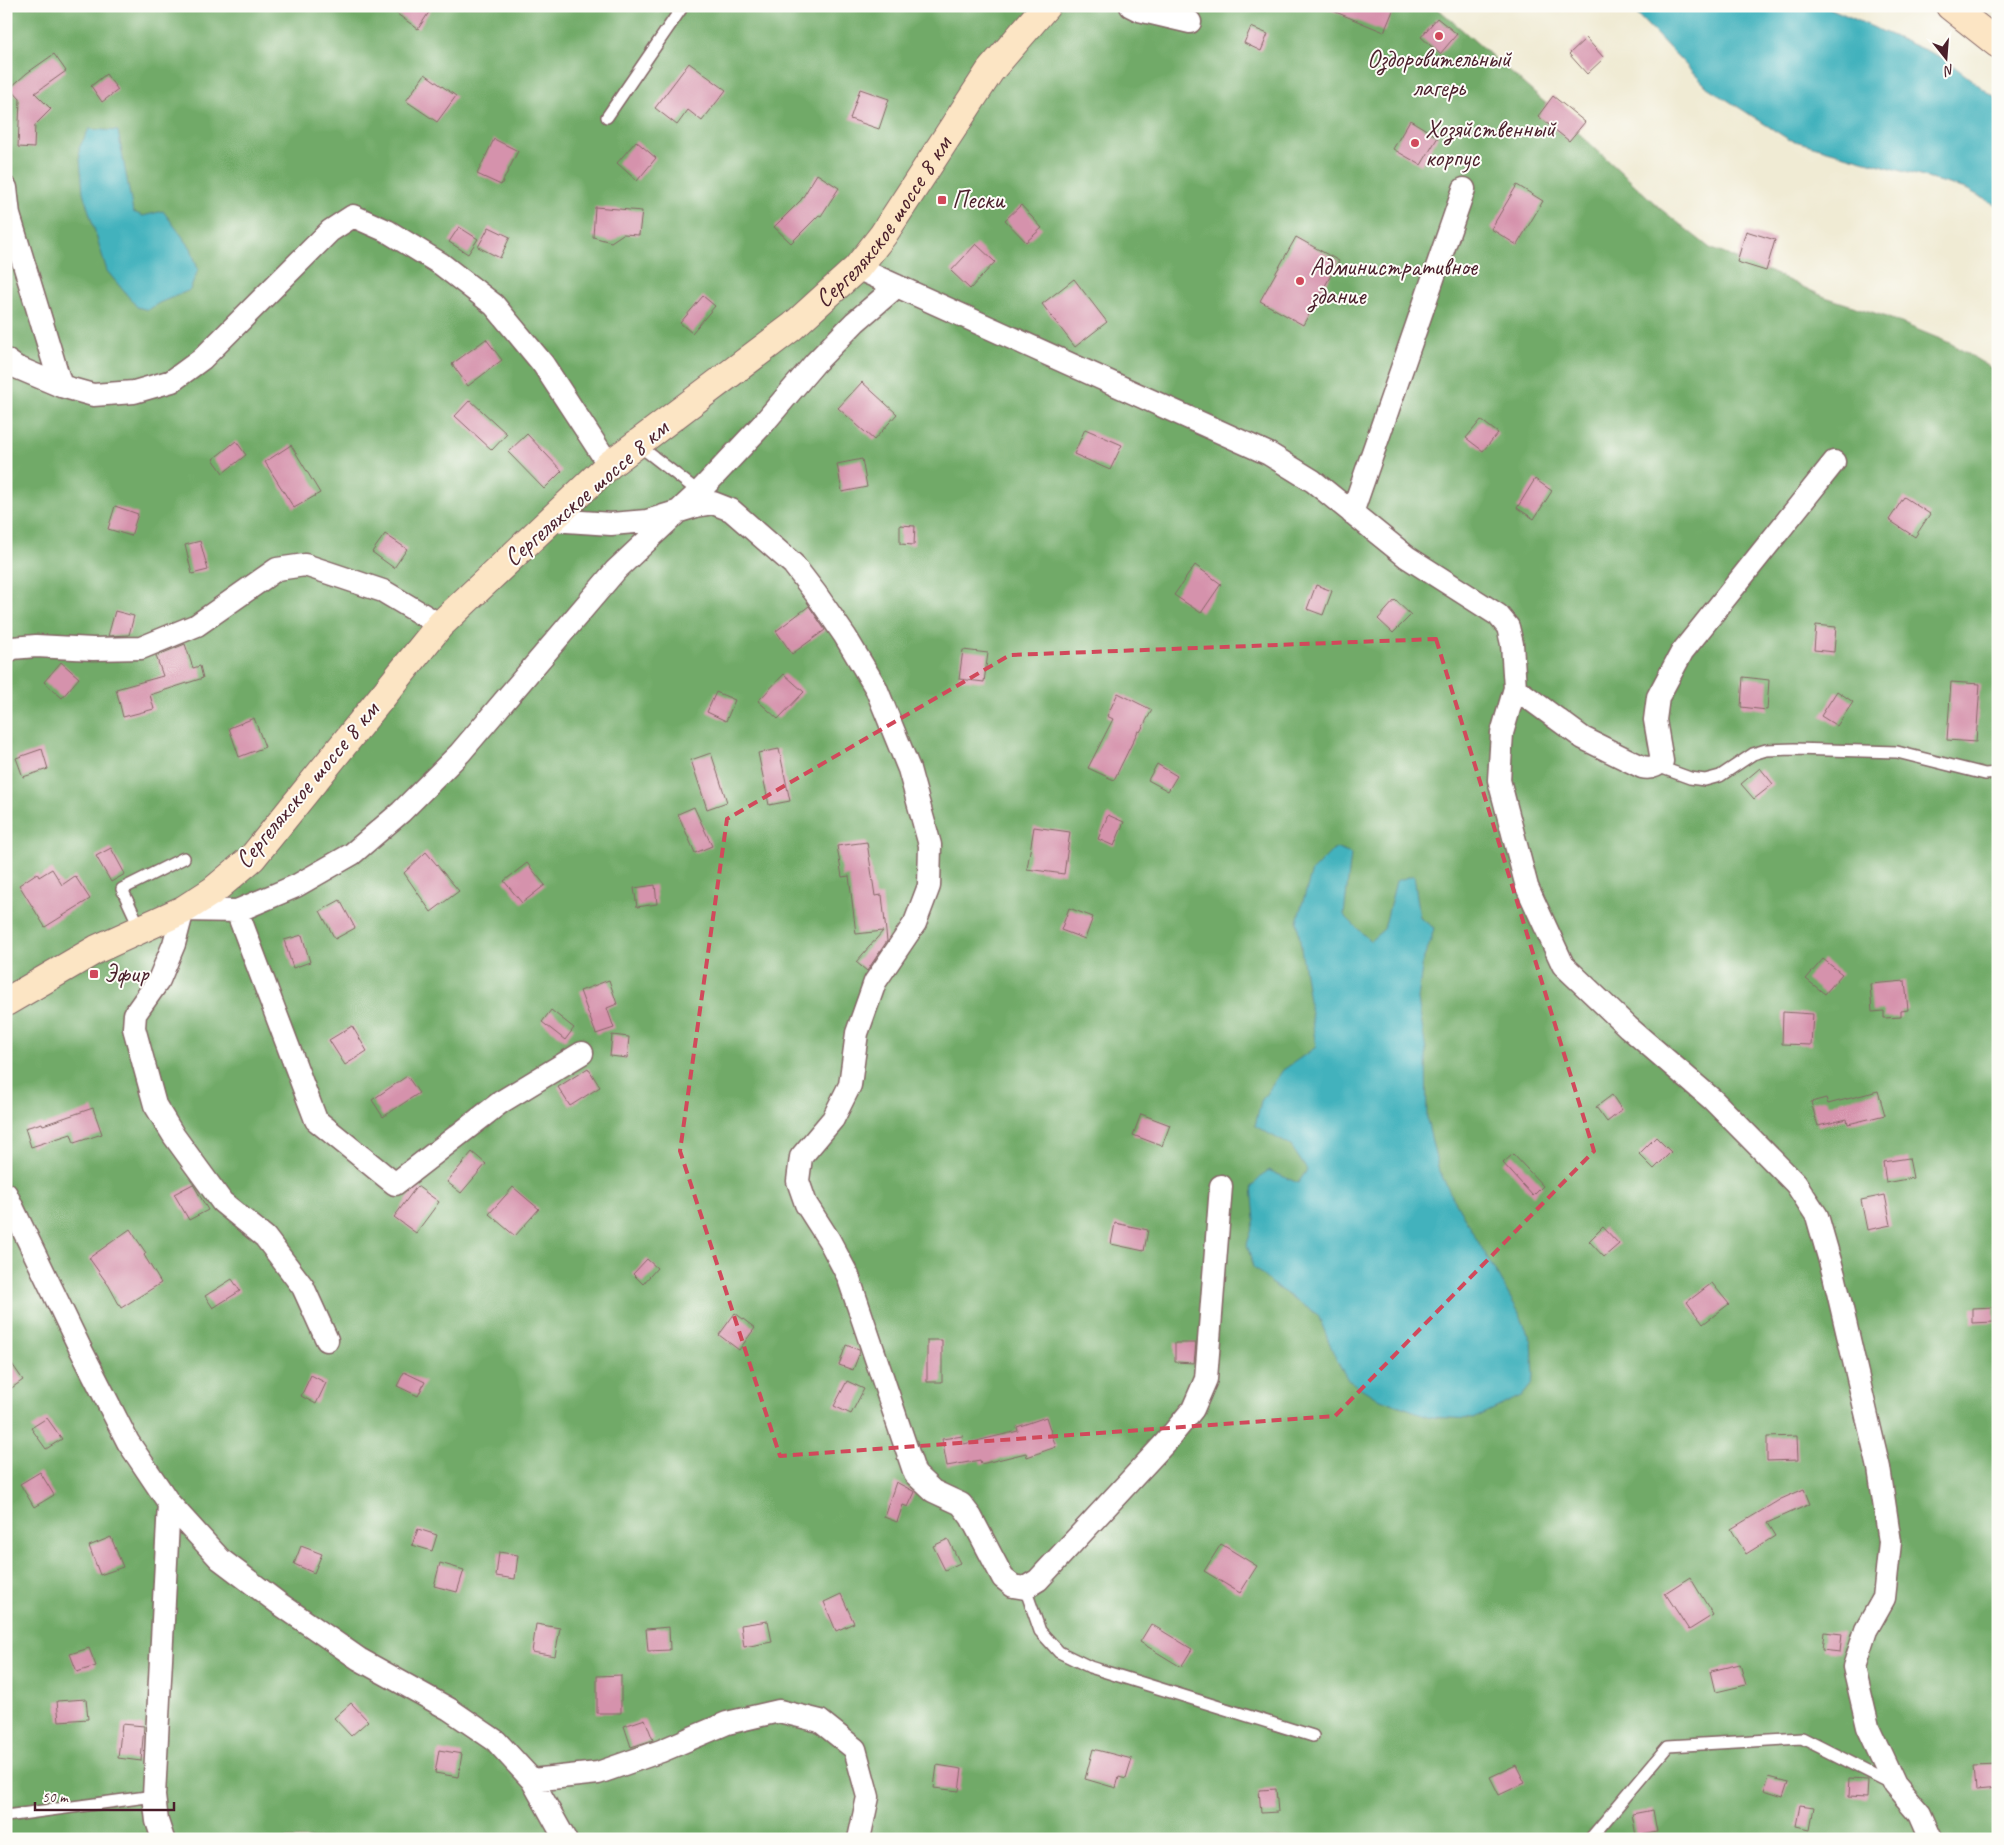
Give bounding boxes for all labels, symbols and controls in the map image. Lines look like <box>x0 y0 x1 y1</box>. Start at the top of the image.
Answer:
marker: Оздоровительный лагерь <box>1433 30 1445 42</box>
north arrow <box>1922 32 1972 82</box>
place label: Оздоровительный лагерь <box>1367 43 1513 104</box>
text: N <box>1941 61 1956 80</box>
place label: Хозяйственный корпус <box>1425 113 1557 174</box>
street label: Сергеляхское шоссе 8 км <box>808 128 960 314</box>
marker: Хозяйственный корпус <box>1409 137 1421 149</box>
place label: Пески <box>952 184 1006 216</box>
marker: Пески <box>936 194 948 206</box>
place label: Административное здание <box>1307 251 1479 313</box>
marker: Административное здание <box>1294 275 1306 287</box>
street label: Сергеляхское шоссе 8 км <box>497 411 677 573</box>
street label: Сергеляхское шоссе 8 км <box>228 693 388 875</box>
place label: Эфир <box>104 958 150 990</box>
marker: Эфир <box>88 968 100 980</box>
scale bar <box>35 1780 174 1812</box>
text: 50 m <box>42 1788 69 1807</box>

